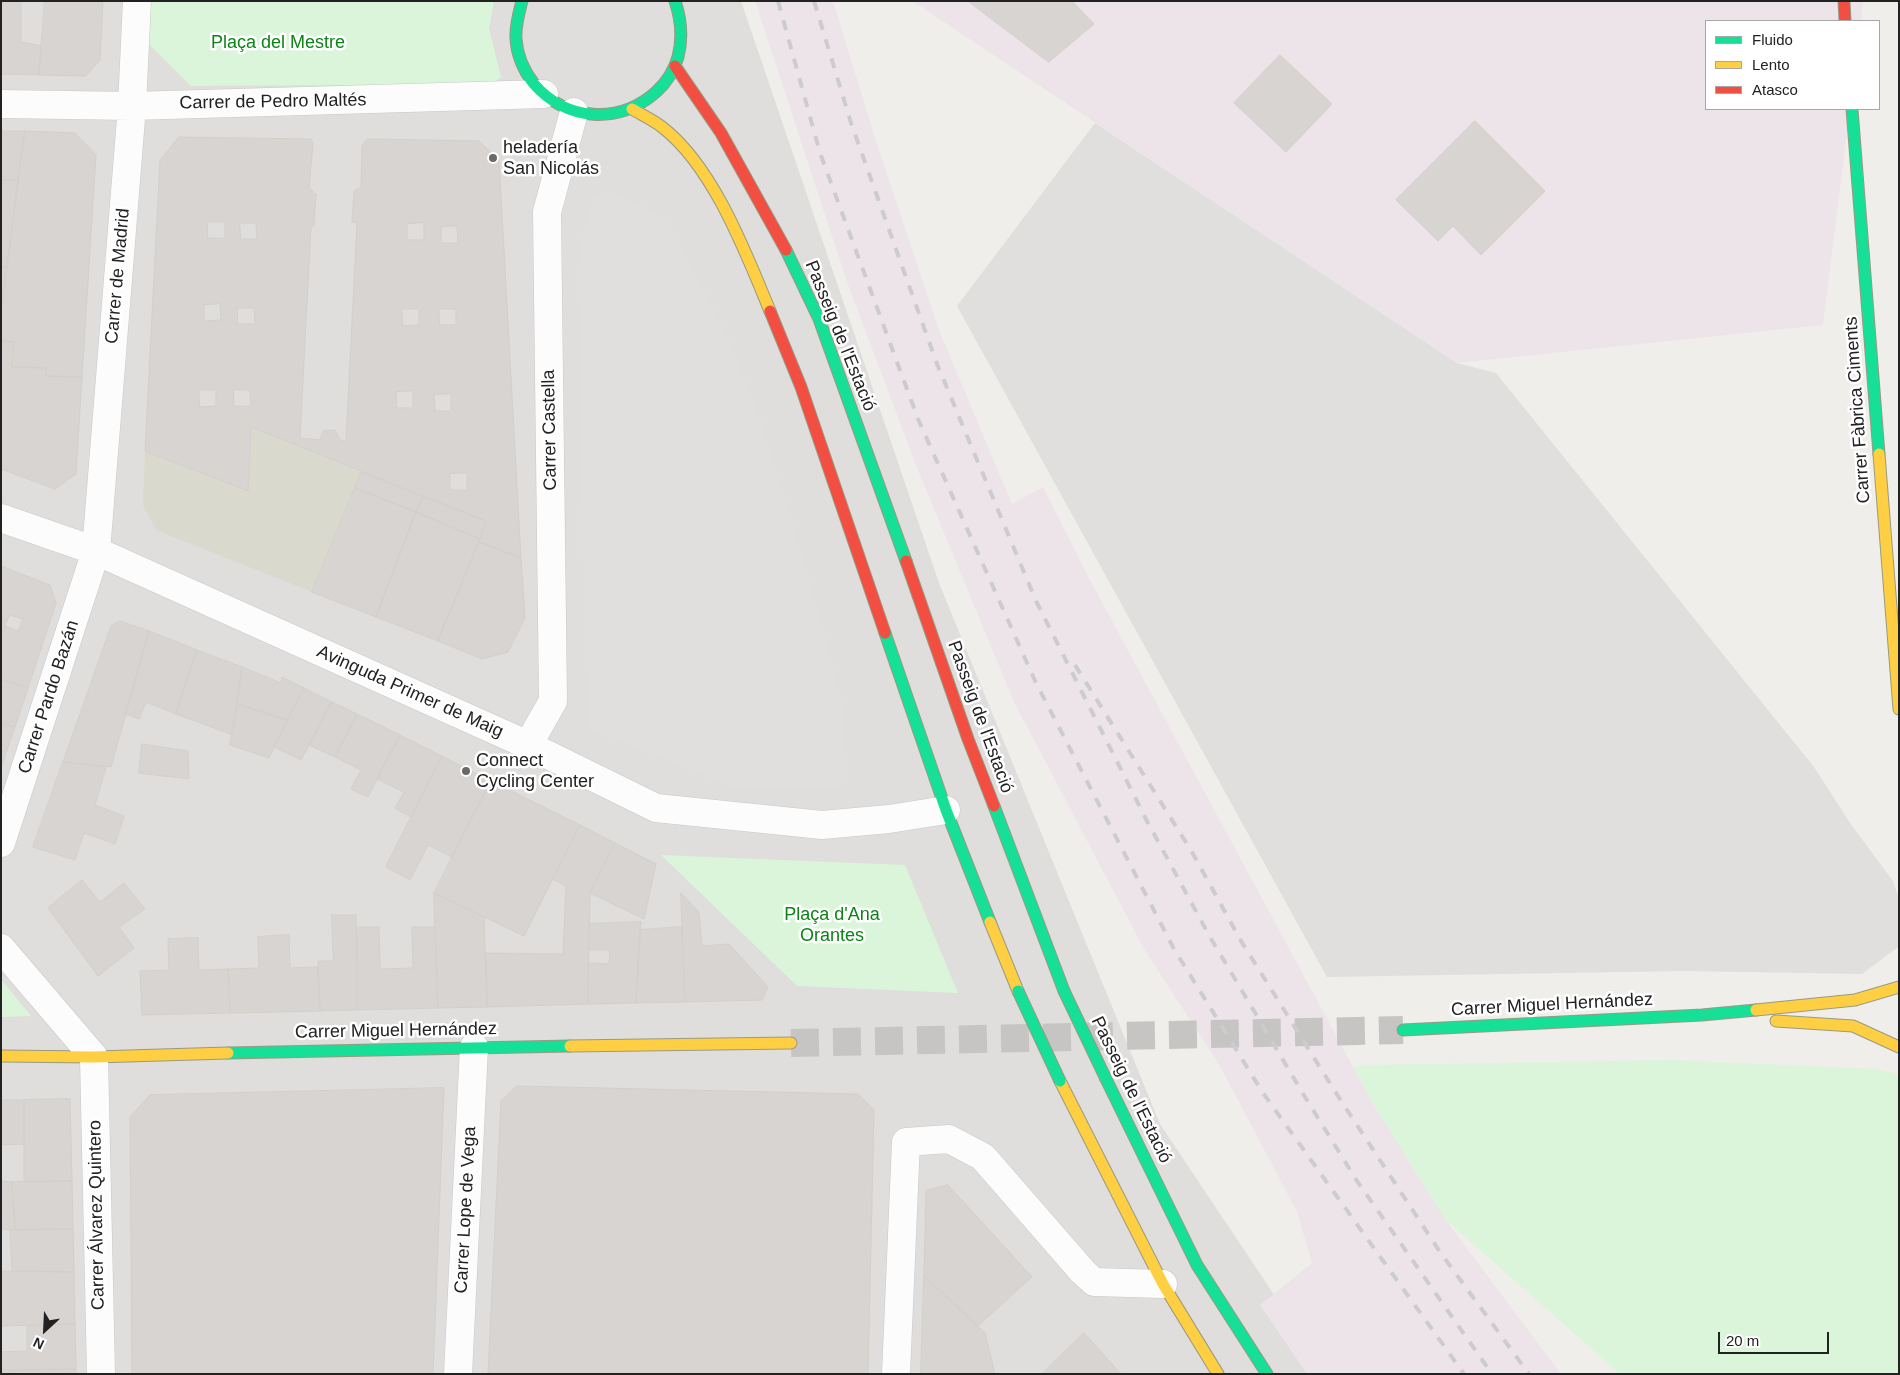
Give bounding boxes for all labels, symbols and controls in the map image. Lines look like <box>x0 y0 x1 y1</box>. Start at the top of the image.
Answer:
legend <box>1705 20 1880 110</box>
text: Fluido <box>1752 31 1793 48</box>
park label: Plaça del Mestre <box>211 32 345 54</box>
text: Lento <box>1752 56 1790 73</box>
text: Atasco <box>1752 81 1798 98</box>
street label: Carrer de Pedro Maltés <box>179 90 367 114</box>
place label: heladería San Nicolás <box>503 137 599 180</box>
marker: heladería San Nicolás <box>487 152 499 164</box>
street label: Carrer de Madrid <box>101 207 135 345</box>
street label: Passeig de l'Estació <box>800 258 880 414</box>
street label: Carrer Fàbrica Ciments <box>1841 316 1875 504</box>
street label: Carrer Castella <box>538 369 562 491</box>
street label: Carrer Pardo Bazán <box>14 618 84 776</box>
street label: Passeig de l'Estació <box>942 638 1018 796</box>
street label: Avinguda Primer de Maig <box>313 641 507 743</box>
place label: Connect Cycling Center <box>476 750 594 792</box>
marker: Connect Cycling Center <box>460 765 472 777</box>
park label: Plaça d'Ana Orantes <box>784 904 880 946</box>
street label: Carrer Miguel Hernández <box>1451 989 1653 1021</box>
street label: Passeig de l'Estació <box>1086 1013 1176 1167</box>
street label: Carrer Miguel Hernández <box>295 1018 497 1044</box>
street label: Carrer Álvarez Quintero <box>85 1120 109 1310</box>
street label: Carrer Lope de Vega <box>451 1126 481 1294</box>
north arrow <box>20 1305 70 1355</box>
scale bar <box>1720 1322 1831 1354</box>
text: 20 m <box>1726 1332 1759 1349</box>
text: N <box>31 1334 47 1353</box>

